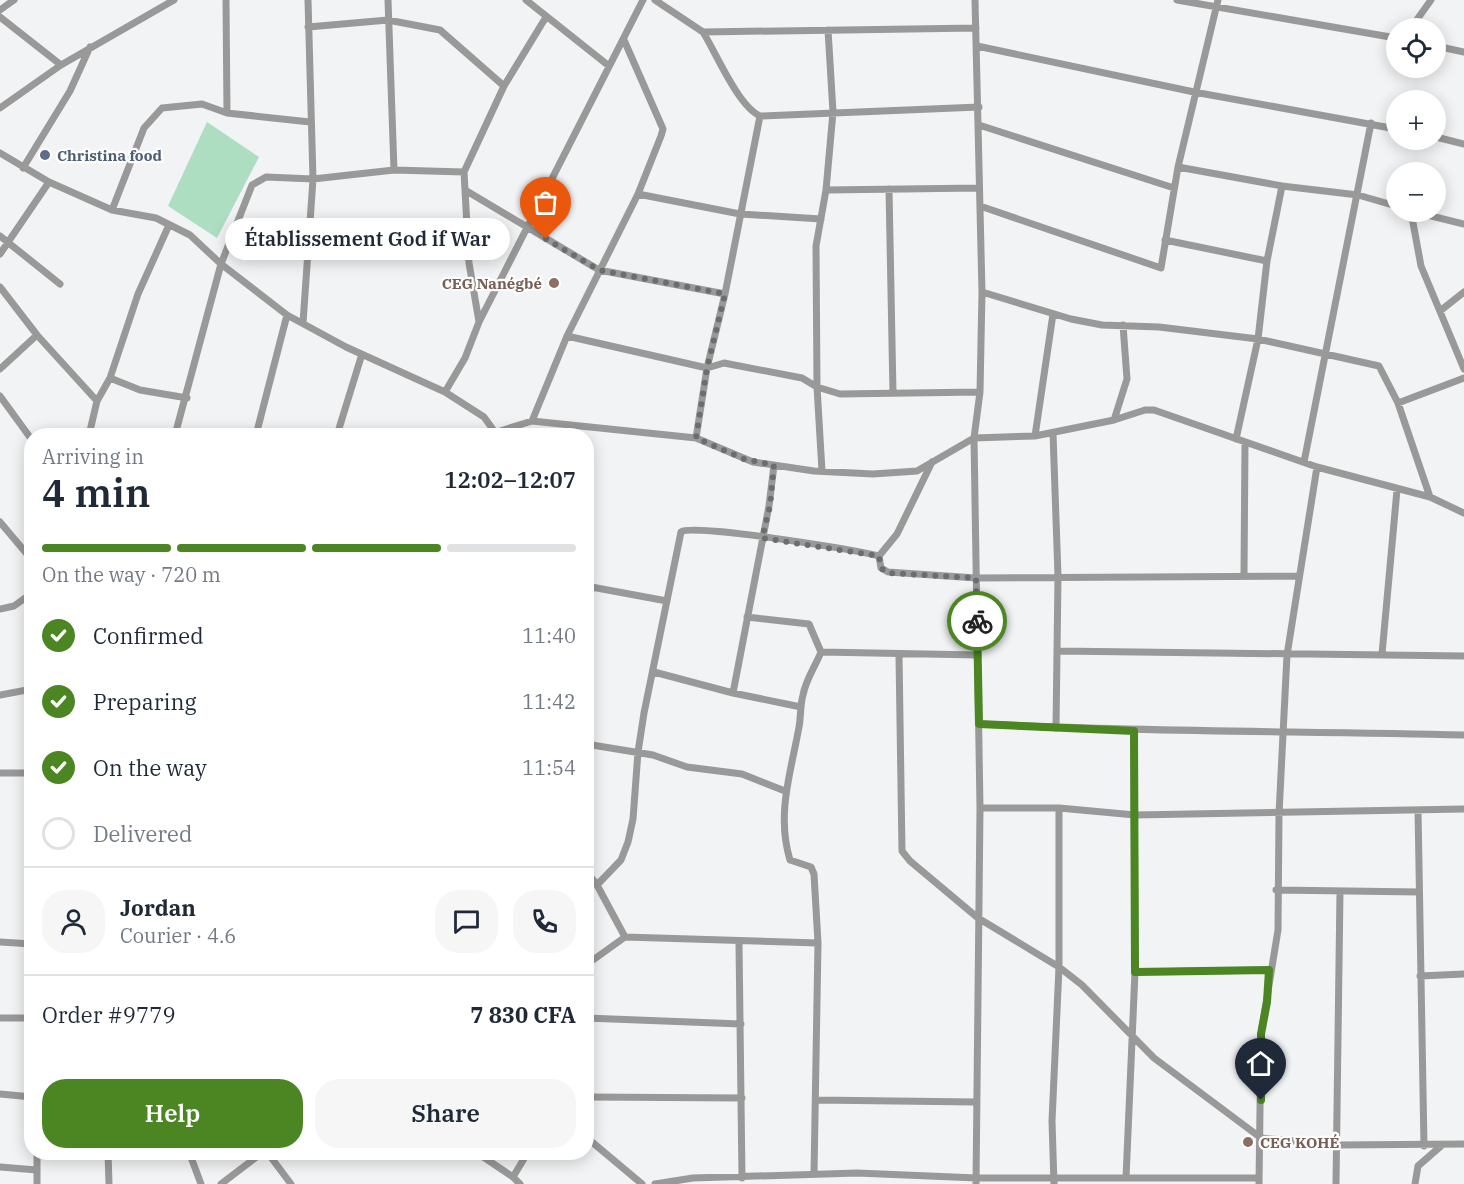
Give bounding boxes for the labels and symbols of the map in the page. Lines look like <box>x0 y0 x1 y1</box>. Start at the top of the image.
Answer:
place label: Christina food <box>57 146 163 165</box>
marker: Christina food <box>38 148 52 162</box>
pin <box>520 177 571 239</box>
callout: Établissement God if War <box>225 218 510 260</box>
place label: CEG Nanégbé <box>442 274 542 293</box>
marker: CEG Nanégbé <box>547 276 561 290</box>
courier <box>947 591 1007 651</box>
pin <box>1235 1038 1286 1100</box>
place label: CEG KOHÉ <box>1260 1133 1340 1152</box>
marker: CEG KOHÉ <box>1241 1135 1255 1149</box>

